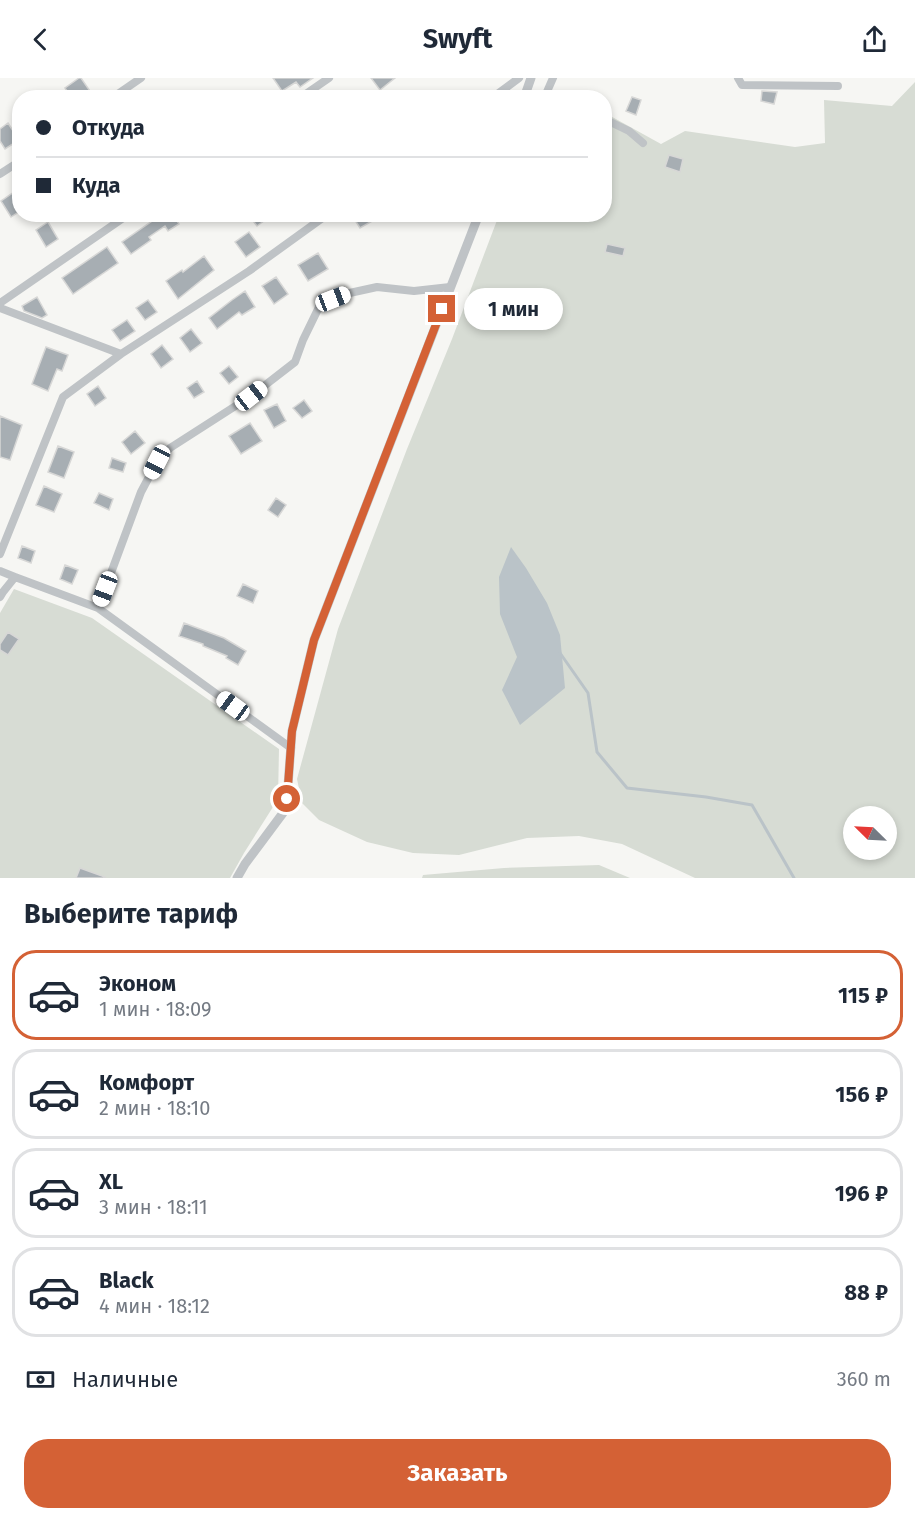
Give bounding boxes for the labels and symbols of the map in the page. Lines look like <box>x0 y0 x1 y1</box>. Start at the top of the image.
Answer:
car <box>313 284 353 314</box>
callout: 1 мин <box>463 288 562 330</box>
route end <box>428 295 455 322</box>
car <box>231 378 271 414</box>
car <box>141 442 173 482</box>
car <box>90 569 120 609</box>
car <box>213 688 253 724</box>
route start <box>273 785 300 812</box>
north arrow <box>843 806 897 860</box>

